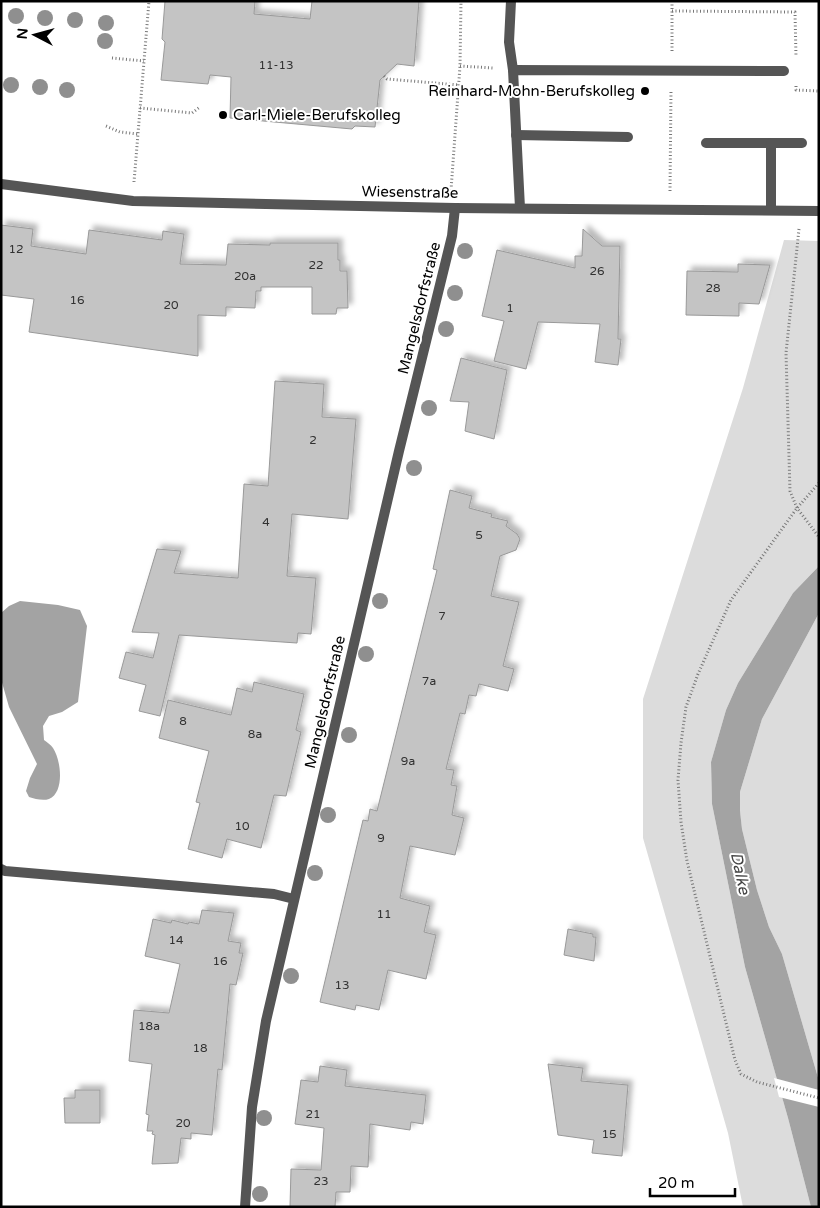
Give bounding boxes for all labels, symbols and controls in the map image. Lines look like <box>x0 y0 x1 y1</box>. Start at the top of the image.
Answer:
north arrow <box>10 10 60 60</box>
text: N <box>14 27 32 40</box>
house number: 11-13 <box>258 58 294 72</box>
place label: Reinhard-Mohn-Berufskolleg <box>428 82 635 100</box>
marker: Reinhard-Mohn-Berufskolleg <box>639 85 651 97</box>
place label: Carl-Miele-Berufskolleg <box>233 106 401 124</box>
marker: Carl-Miele-Berufskolleg <box>217 109 229 121</box>
street label: Wiesenstraße <box>361 182 459 202</box>
street label: Mangelsdorfstraße <box>394 240 444 376</box>
house number: 12 <box>8 242 24 256</box>
house number: 22 <box>308 258 324 272</box>
house number: 26 <box>589 264 605 278</box>
house number: 20a <box>234 269 256 283</box>
house number: 28 <box>705 281 721 295</box>
house number: 16 <box>69 293 85 307</box>
house number: 20 <box>163 298 179 312</box>
house number: 1 <box>506 301 514 315</box>
house number: 2 <box>309 433 317 447</box>
house number: 4 <box>262 515 270 529</box>
house number: 5 <box>475 528 483 542</box>
house number: 7 <box>438 609 446 623</box>
street label: Mangelsdorfstraße <box>301 634 349 770</box>
house number: 7a <box>422 674 436 688</box>
house number: 8 <box>179 714 187 728</box>
house number: 8a <box>248 727 262 741</box>
house number: 9a <box>401 754 415 768</box>
house number: 10 <box>234 819 250 833</box>
house number: 9 <box>377 831 385 845</box>
water label: Dalke <box>726 850 754 897</box>
house number: 11 <box>376 907 392 921</box>
house number: 14 <box>168 933 184 947</box>
house number: 16 <box>212 954 228 968</box>
house number: 13 <box>334 978 350 992</box>
house number: 18a <box>138 1019 160 1033</box>
house number: 18 <box>192 1041 208 1055</box>
house number: 21 <box>305 1107 321 1121</box>
house number: 20 <box>175 1116 191 1130</box>
house number: 15 <box>601 1127 617 1141</box>
scale bar <box>650 1166 735 1198</box>
house number: 23 <box>313 1174 329 1188</box>
text: 20 m <box>658 1174 695 1192</box>

